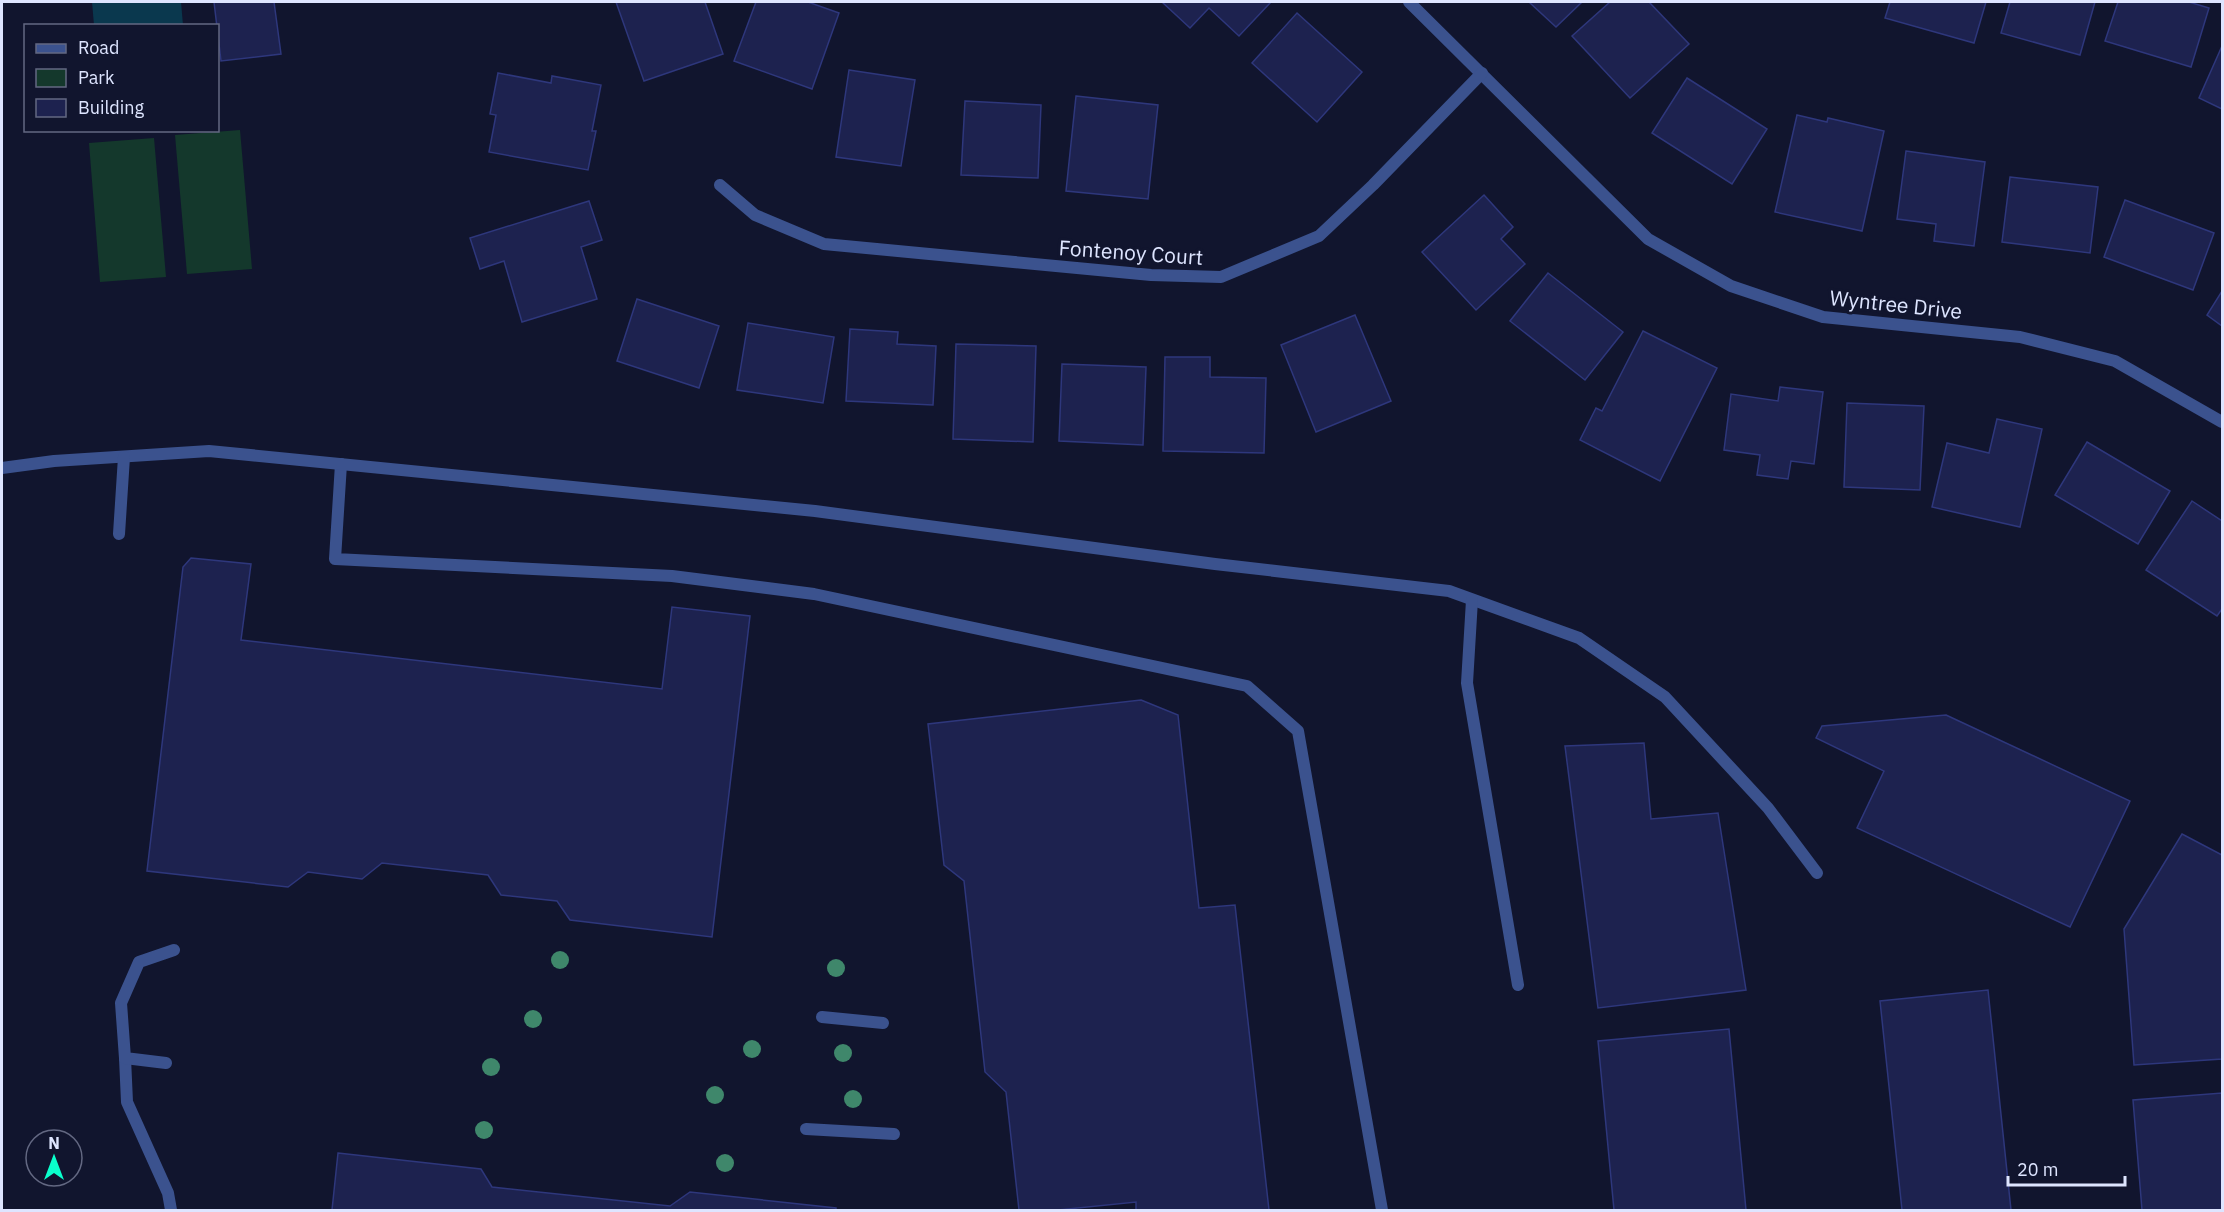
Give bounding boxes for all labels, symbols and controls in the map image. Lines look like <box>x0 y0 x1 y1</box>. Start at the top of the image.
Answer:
legend <box>24 24 219 132</box>
text: Road <box>78 36 119 59</box>
text: Park <box>78 66 115 89</box>
text: Building <box>78 96 145 119</box>
street label: Fontenoy Court <box>1058 233 1204 271</box>
street label: Wyntree Drive <box>1828 283 1964 325</box>
north arrow <box>24 1128 84 1188</box>
text: N <box>48 1133 60 1153</box>
scale bar <box>2008 1149 2125 1187</box>
text: 20 m <box>2017 1158 2059 1181</box>

